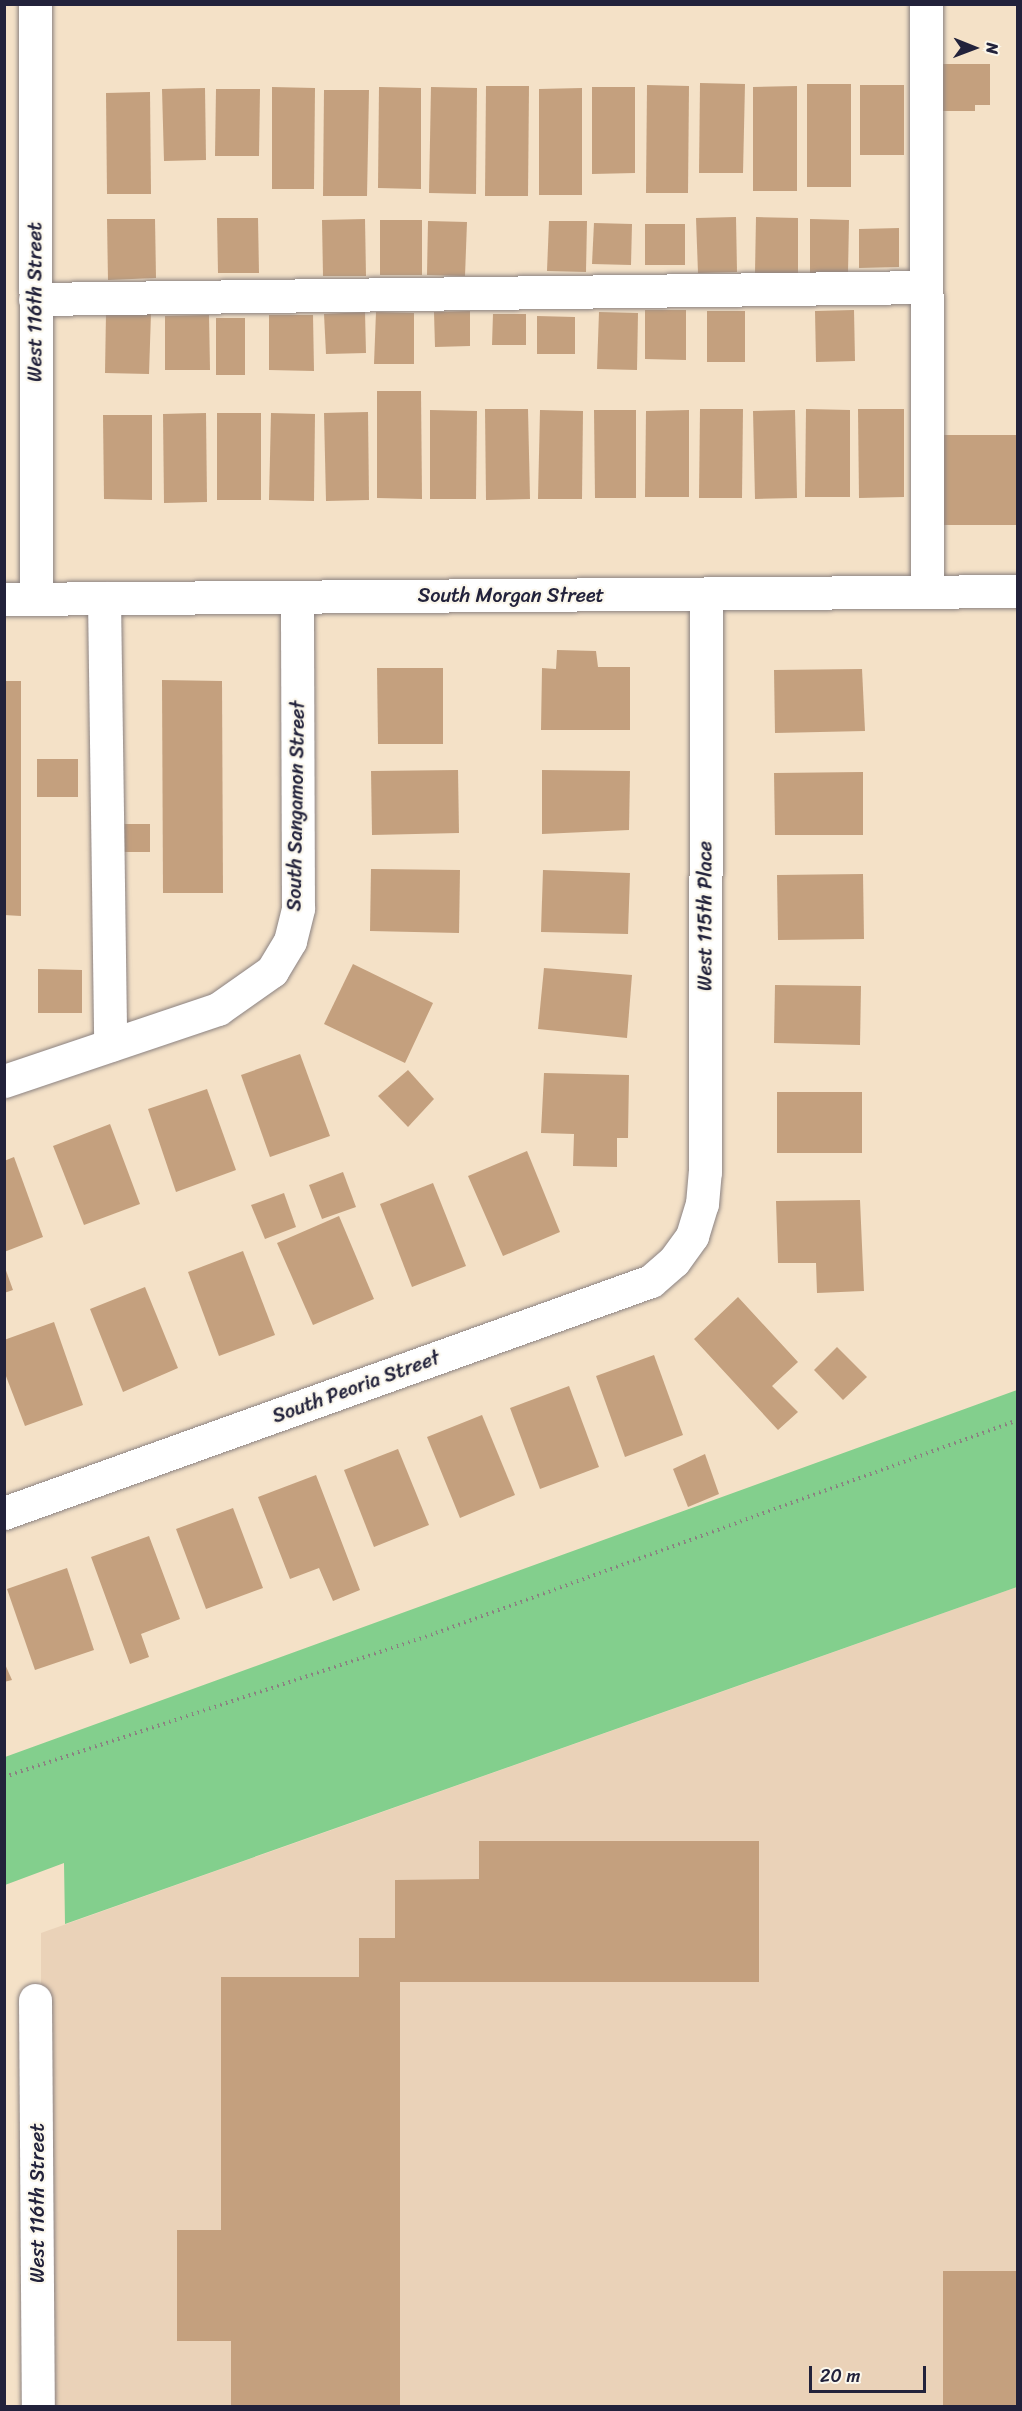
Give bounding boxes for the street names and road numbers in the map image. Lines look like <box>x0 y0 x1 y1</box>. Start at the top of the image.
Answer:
street label: West 116th Street <box>23 222 47 382</box>
street label: South Morgan Street <box>418 583 604 607</box>
street label: South Sangamon Street <box>282 700 310 912</box>
street label: West 115th Place <box>693 841 717 991</box>
street label: South Peoria Street <box>268 1345 444 1429</box>
street label: West 116th Street <box>25 2123 49 2283</box>

